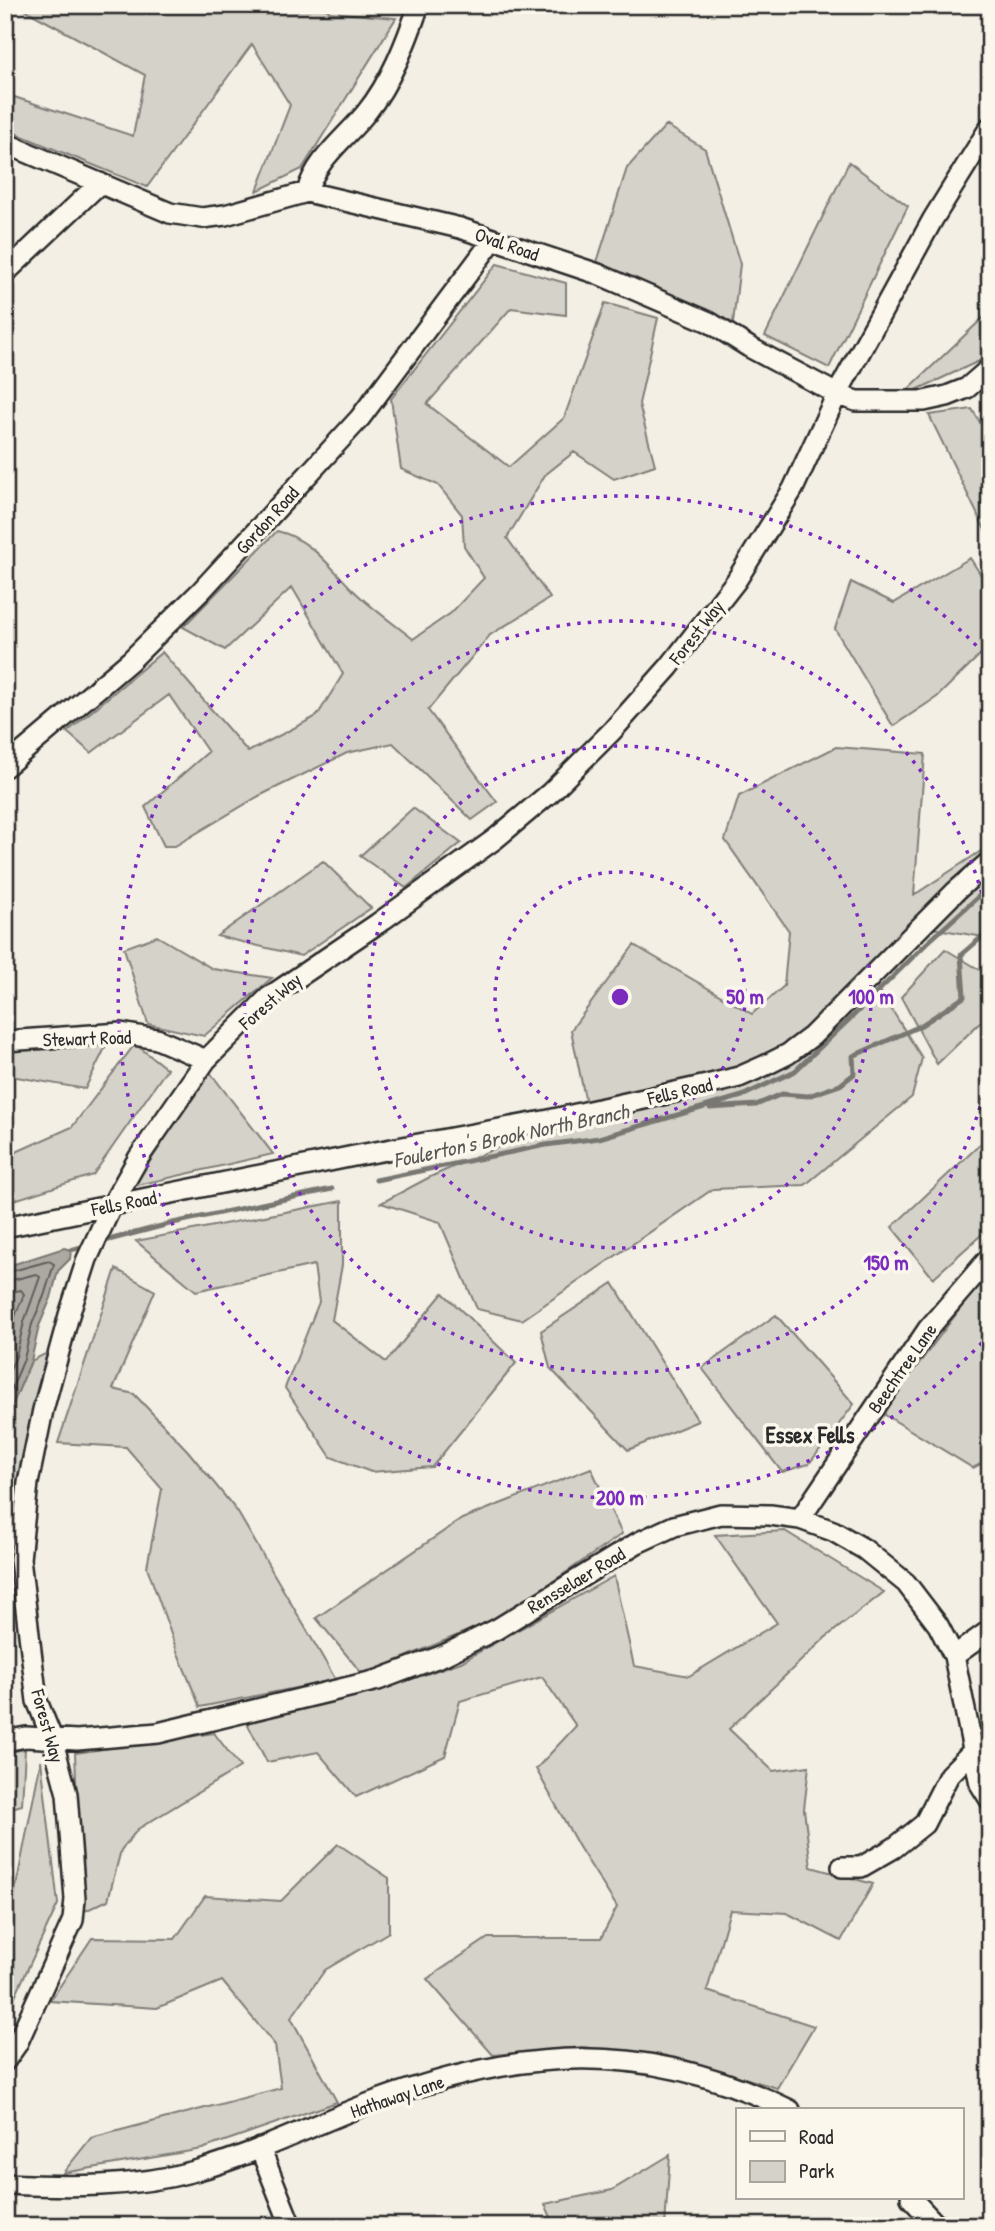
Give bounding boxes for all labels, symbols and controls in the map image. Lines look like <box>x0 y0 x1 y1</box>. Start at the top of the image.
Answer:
street label: Oval Road <box>471 221 543 267</box>
street label: Gordon Road <box>229 480 305 560</box>
street label: Forest Way <box>662 594 729 670</box>
street label: Forest Way <box>232 967 307 1036</box>
text: 50 m <box>726 982 764 1011</box>
text: 100 m <box>848 982 894 1011</box>
centre of rings <box>608 985 632 1009</box>
street label: Stewart Road <box>42 1023 132 1053</box>
street label: Fells Road <box>644 1071 716 1111</box>
water label: Foulerton's Brook North Branch <box>391 1096 632 1175</box>
street label: Fells Road <box>88 1184 159 1222</box>
text: 150 m <box>863 1248 909 1277</box>
street label: Beechtree Lane <box>861 1318 943 1418</box>
district label: Essex Fells <box>765 1419 855 1450</box>
text: 200 m <box>596 1483 644 1512</box>
street label: Rensselaer Road <box>522 1540 630 1619</box>
street label: Forest Way <box>25 1685 71 1766</box>
street label: Hathaway Lane <box>347 2068 448 2124</box>
legend <box>736 2108 964 2200</box>
text: Road <box>799 2122 833 2151</box>
text: Park <box>799 2156 834 2185</box>

